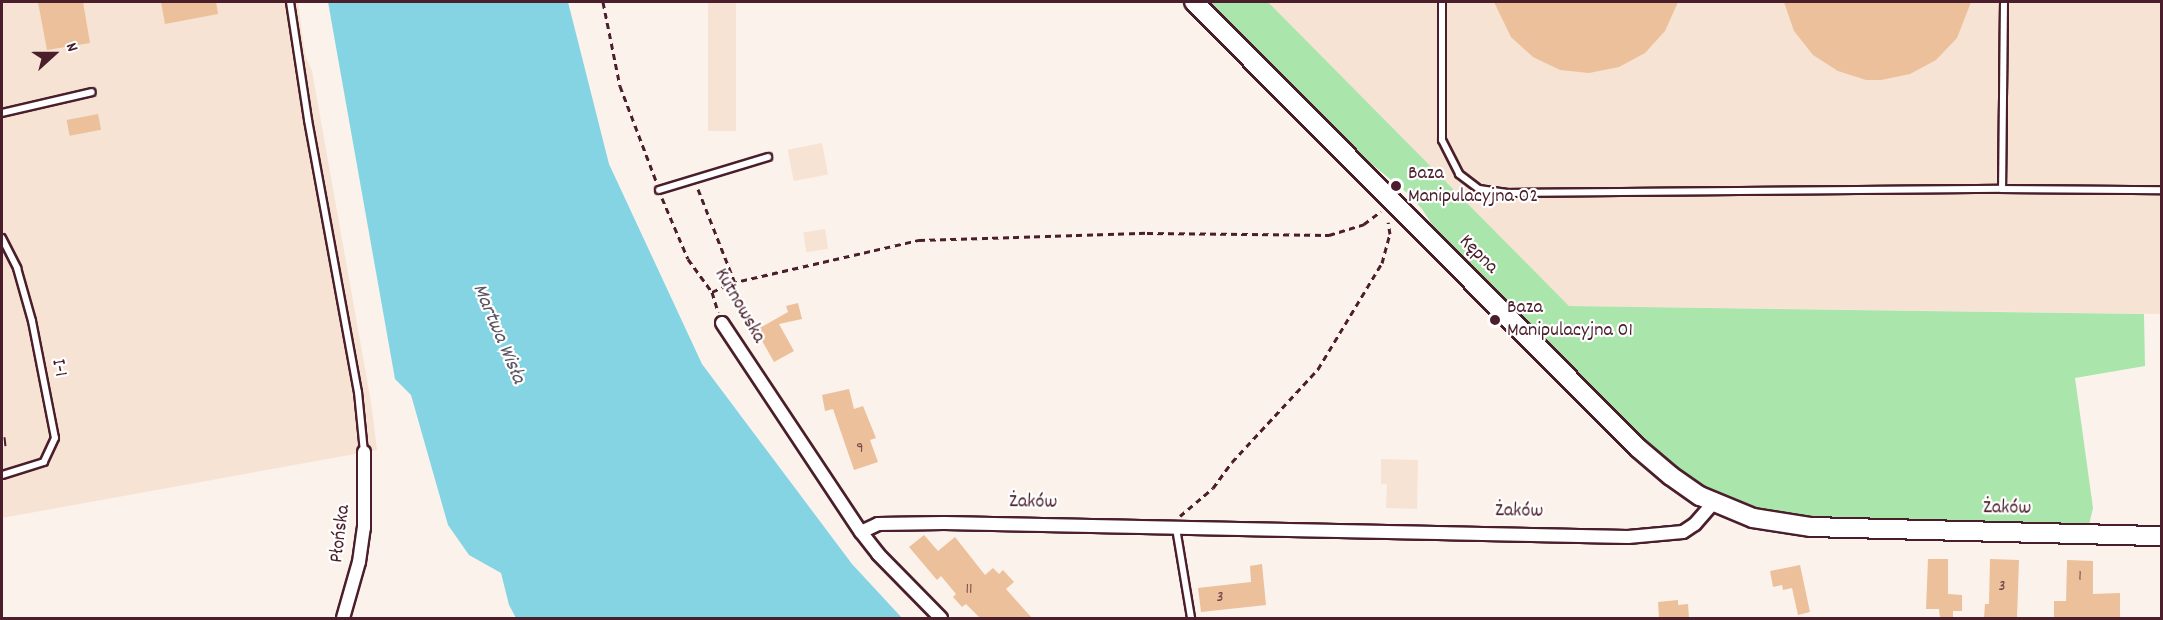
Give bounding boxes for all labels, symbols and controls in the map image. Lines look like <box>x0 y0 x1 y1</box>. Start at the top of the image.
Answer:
north arrow <box>24 24 84 84</box>
text: N <box>59 40 83 55</box>
place label: Baza Manipulacyjna 02 <box>1408 162 1538 209</box>
marker: Baza Manipulacyjna 02 <box>1389 179 1403 193</box>
street label: Kępna <box>1453 230 1503 280</box>
street label: Kutnowska <box>708 264 770 348</box>
water label: Martwa Wisła <box>466 280 530 388</box>
place label: Baza Manipulacyjna 01 <box>1507 296 1633 343</box>
marker: Baza Manipulacyjna 01 <box>1488 313 1502 327</box>
street label: I-1 <box>45 357 71 379</box>
house number: 9 <box>856 439 864 459</box>
street label: Żaków <box>1009 491 1057 515</box>
street label: Żaków <box>1983 497 2031 521</box>
street label: Żaków <box>1495 500 1543 524</box>
street label: Płońska <box>326 504 356 564</box>
house number: 1 <box>2078 567 2082 587</box>
house number: 3 <box>1998 577 2006 597</box>
house number: 11 <box>965 580 973 600</box>
house number: 3 <box>1216 588 1224 608</box>

